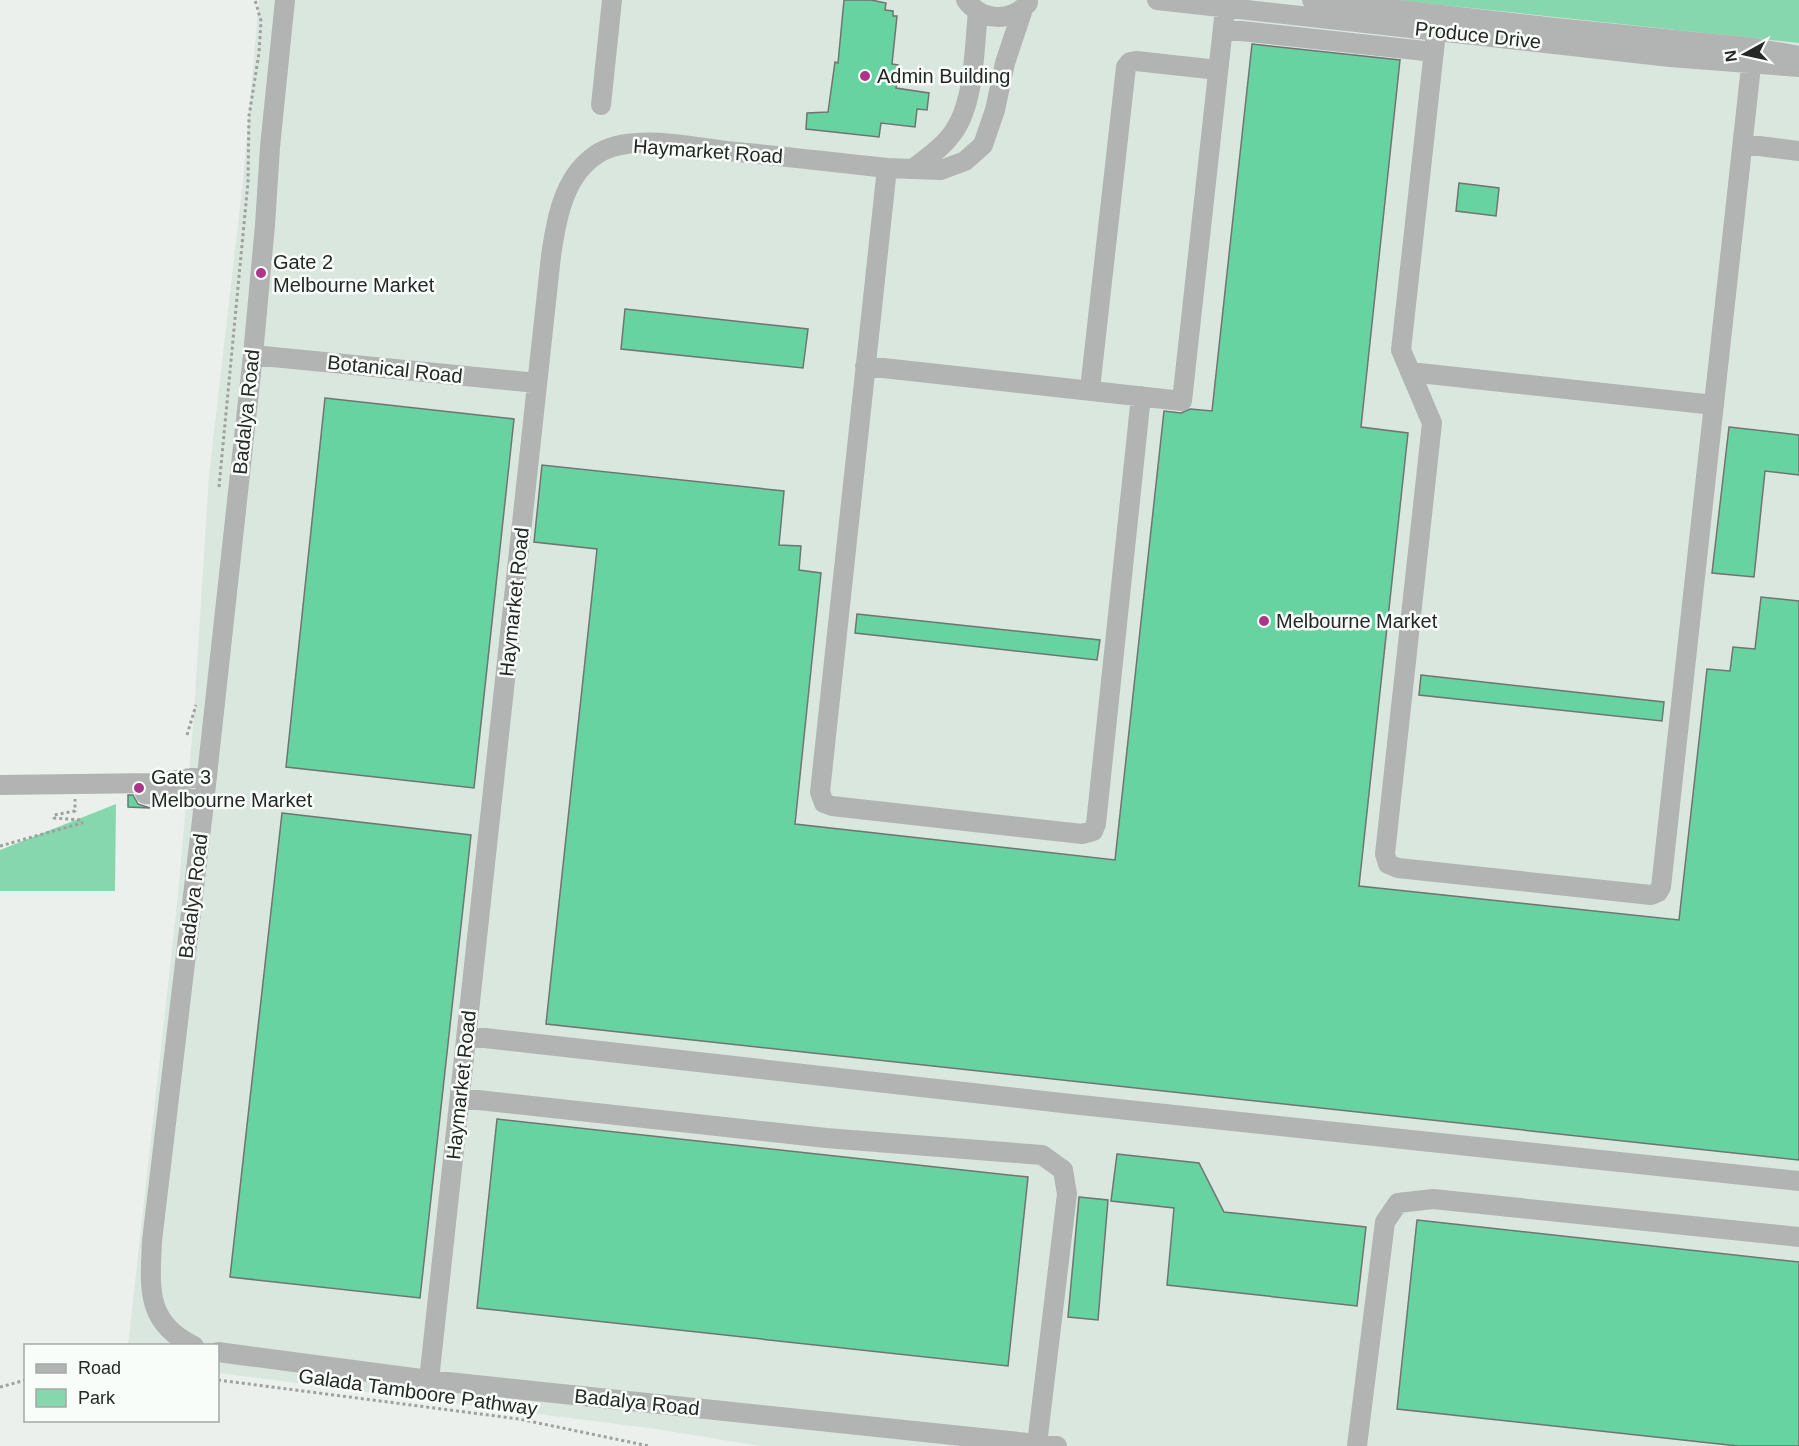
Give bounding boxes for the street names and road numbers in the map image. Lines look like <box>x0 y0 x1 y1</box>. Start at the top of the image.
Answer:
street label: Produce Drive <box>1414 17 1542 53</box>
street label: Haymarket Road <box>632 135 784 167</box>
street label: Badalya Road <box>228 348 264 476</box>
street label: Botanical Road <box>326 351 464 387</box>
street label: Haymarket Road <box>495 526 533 678</box>
street label: Badalya Road <box>174 832 212 960</box>
street label: Haymarket Road <box>442 1009 480 1161</box>
street label: Galada Tamboore Pathway <box>297 1364 539 1420</box>
street label: Badalya Road <box>573 1384 701 1420</box>

